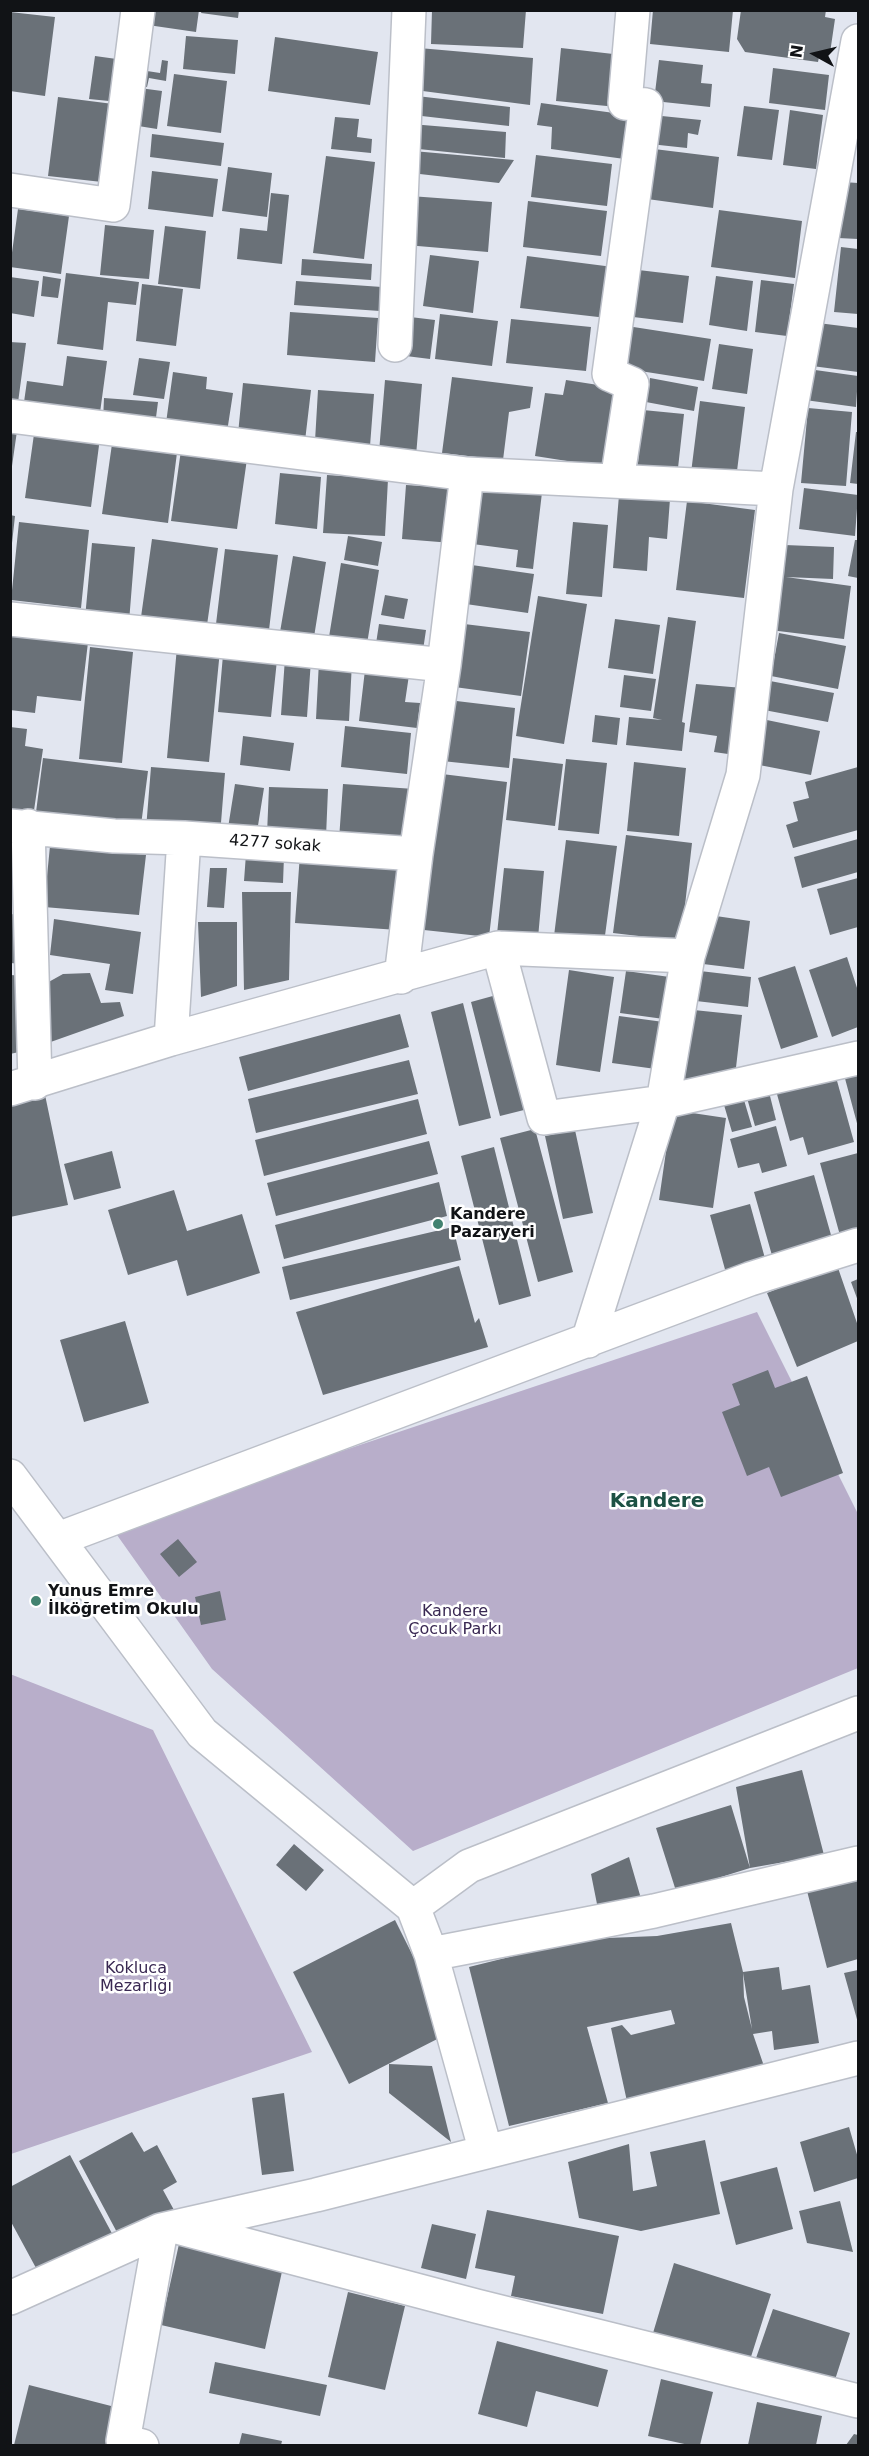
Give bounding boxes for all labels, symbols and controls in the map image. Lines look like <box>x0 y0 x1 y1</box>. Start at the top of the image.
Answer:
north arrow <box>785 24 845 84</box>
text: N <box>786 43 807 59</box>
street label: 4277 sokak <box>228 831 322 857</box>
place label: Kandere Pazaryeri <box>450 1205 535 1243</box>
marker: Kandere Pazaryeri <box>431 1217 445 1231</box>
district label: Kandere <box>610 1490 704 1514</box>
place label: Yunus Emre İlköğretim Okulu <box>48 1582 199 1620</box>
marker: Yunus Emre İlköğretim Okulu <box>29 1594 43 1608</box>
park label: Kandere Çocuk Parkı <box>408 1602 502 1640</box>
park label: Kokluca Mezarlığı <box>100 1959 172 1997</box>

